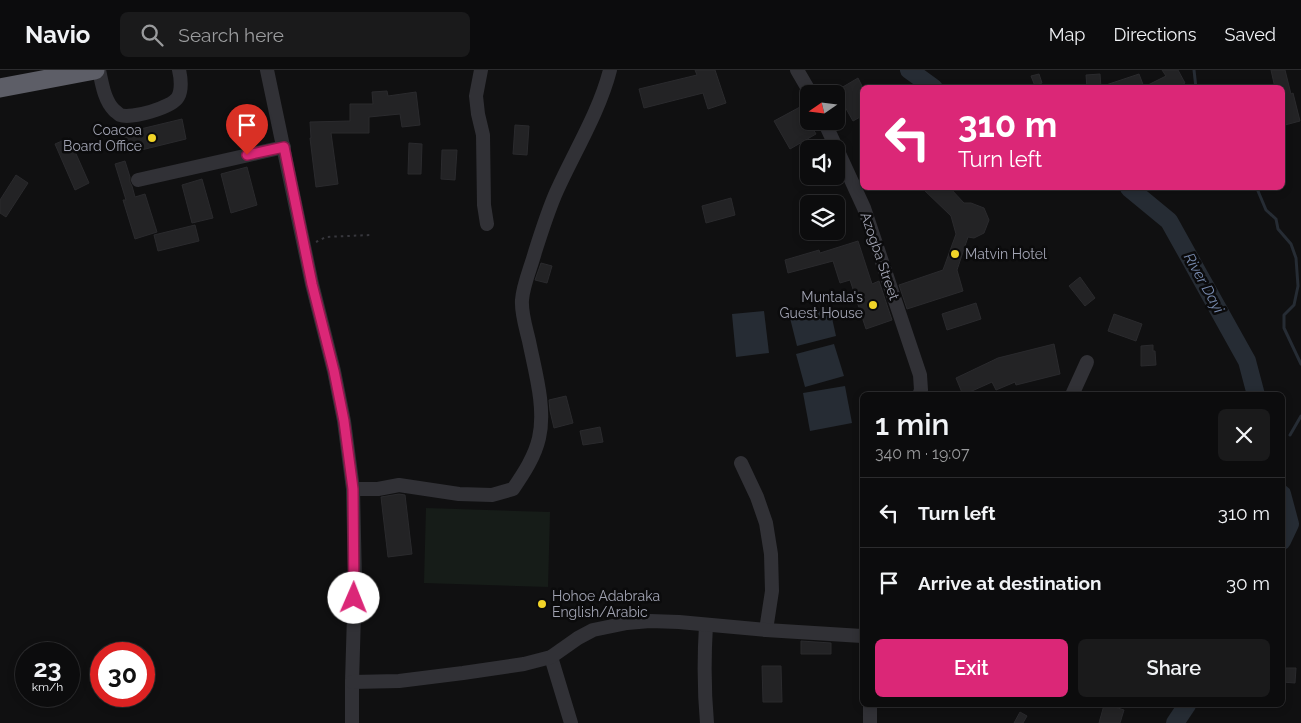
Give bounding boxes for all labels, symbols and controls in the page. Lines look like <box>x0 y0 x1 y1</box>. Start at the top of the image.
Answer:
search box <box>120 12 470 57</box>
text: Navio <box>25 20 90 49</box>
icon: search <box>138 21 166 49</box>
text: Search here <box>178 24 284 46</box>
text: Map <box>1049 24 1085 45</box>
text: Directions <box>1113 24 1197 45</box>
text: Saved <box>1225 24 1276 45</box>
north arrow <box>800 85 845 130</box>
map controls <box>800 85 845 240</box>
pin <box>226 104 268 155</box>
text: 310 m <box>958 104 1057 145</box>
icon: left <box>875 105 940 170</box>
icon: arrive <box>233 111 261 139</box>
place label: Coacoa Board Office <box>63 122 142 154</box>
marker: Coacoa Board Office <box>146 132 158 144</box>
button: sound <box>800 140 845 185</box>
text: Turn left <box>958 146 1042 172</box>
button: layers <box>800 195 845 240</box>
street label: Azogba Street <box>857 210 903 302</box>
place label: Matvin Hotel <box>965 246 1047 262</box>
marker: Matvin Hotel <box>949 248 961 260</box>
water label: River Dayi <box>1180 250 1228 317</box>
place label: Muntala's Guest House <box>780 289 863 321</box>
marker: Muntala's Guest House <box>867 299 879 311</box>
text: 1 min <box>875 407 950 442</box>
button: close <box>1218 409 1270 461</box>
text: 340 m · 19:07 <box>875 444 970 463</box>
icon: left <box>875 499 903 527</box>
text: Turn left <box>918 502 995 524</box>
text: 310 m <box>1218 502 1270 524</box>
icon: arrive <box>875 569 903 597</box>
position arrow <box>327 571 379 623</box>
text: Arrive at destination <box>918 572 1102 594</box>
text: 30 m <box>1226 572 1270 594</box>
place label: Hohoe Adabraka English/Arabic <box>552 588 660 620</box>
marker: Hohoe Adabraka English/Arabic <box>536 598 548 610</box>
button: Exit <box>875 639 1068 697</box>
button: Share <box>1078 639 1270 697</box>
speed limit sign: 30 <box>90 642 155 707</box>
text: 23 <box>33 653 62 683</box>
text: km/h <box>32 680 63 694</box>

